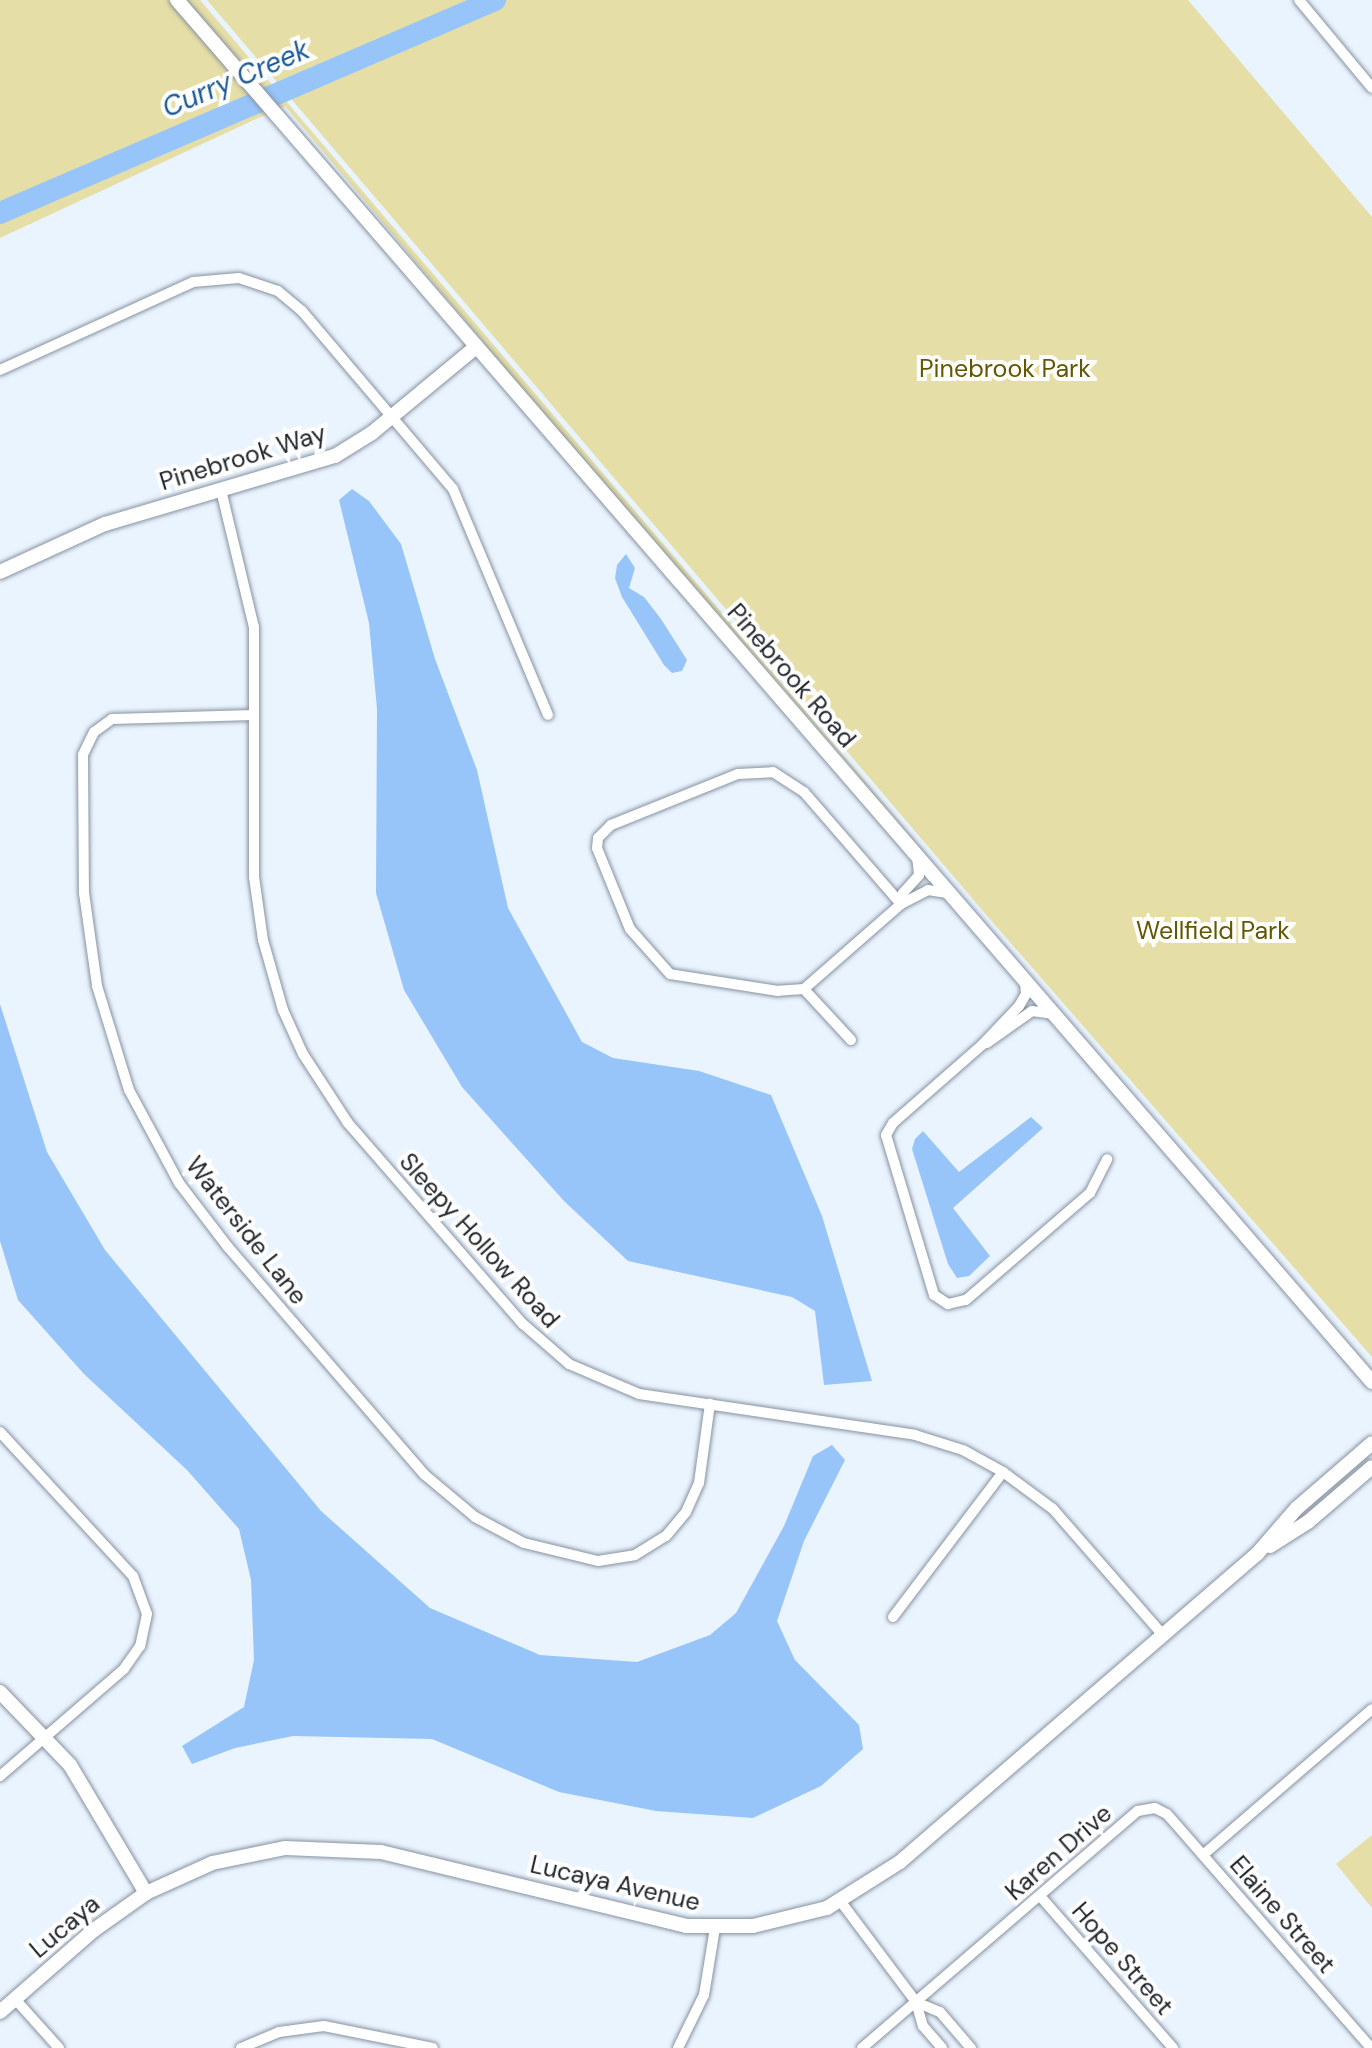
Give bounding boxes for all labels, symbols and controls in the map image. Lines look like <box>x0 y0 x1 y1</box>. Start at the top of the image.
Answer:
water label: Curry Creek <box>157 33 315 125</box>
park label: Pinebrook Park <box>919 354 1091 384</box>
street label: Pinebrook Way <box>156 418 330 498</box>
street label: Pinebrook Road <box>720 598 862 754</box>
park label: Wellfield Park <box>1136 916 1290 946</box>
street label: Sleepy Hollow Road <box>393 1147 565 1335</box>
street label: Waterside Lane <box>179 1151 313 1311</box>
street label: Karen Drive <box>1000 1799 1118 1907</box>
street label: Lucaya Avenue <box>527 1850 703 1918</box>
street label: Elaine Street <box>1223 1850 1341 1980</box>
street label: Lucaya <box>24 1889 106 1965</box>
street label: Hope Street <box>1065 1897 1179 2021</box>

